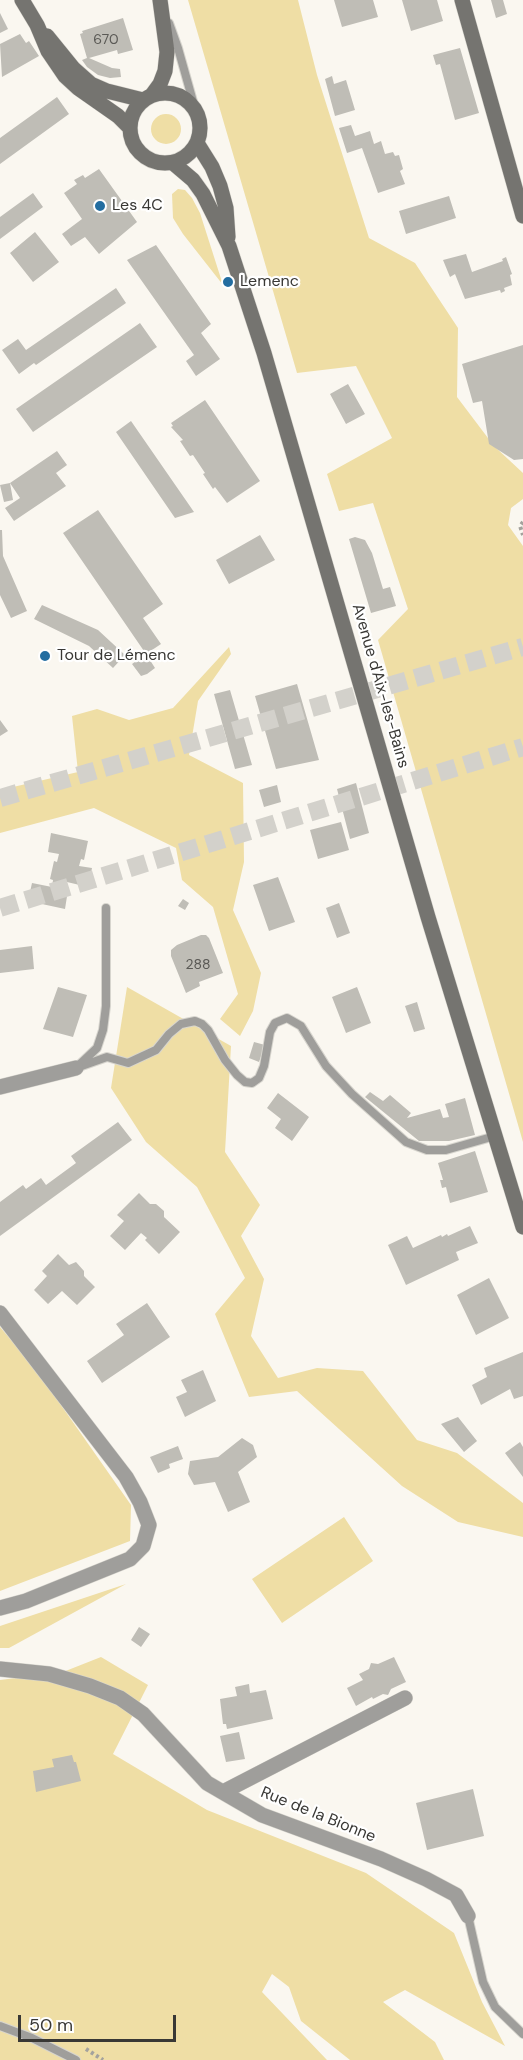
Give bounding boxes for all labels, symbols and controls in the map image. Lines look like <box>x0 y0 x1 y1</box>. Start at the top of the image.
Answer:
house number: 670 <box>93 32 119 48</box>
place label: Les 4C <box>112 196 163 216</box>
marker: Les 4C <box>93 199 107 213</box>
place label: Lemenc <box>240 272 299 292</box>
marker: Lemenc <box>221 275 235 289</box>
street label: Avenue d'Aix-les-Bains <box>347 602 413 770</box>
place label: Tour de Lémenc <box>57 646 176 666</box>
marker: Tour de Lémenc <box>38 649 52 663</box>
house number: 288 <box>186 957 210 973</box>
street label: Rue de la Bionne <box>258 1783 378 1847</box>
scale bar <box>21 2003 178 2041</box>
text: 50 m <box>29 2013 73 2037</box>

